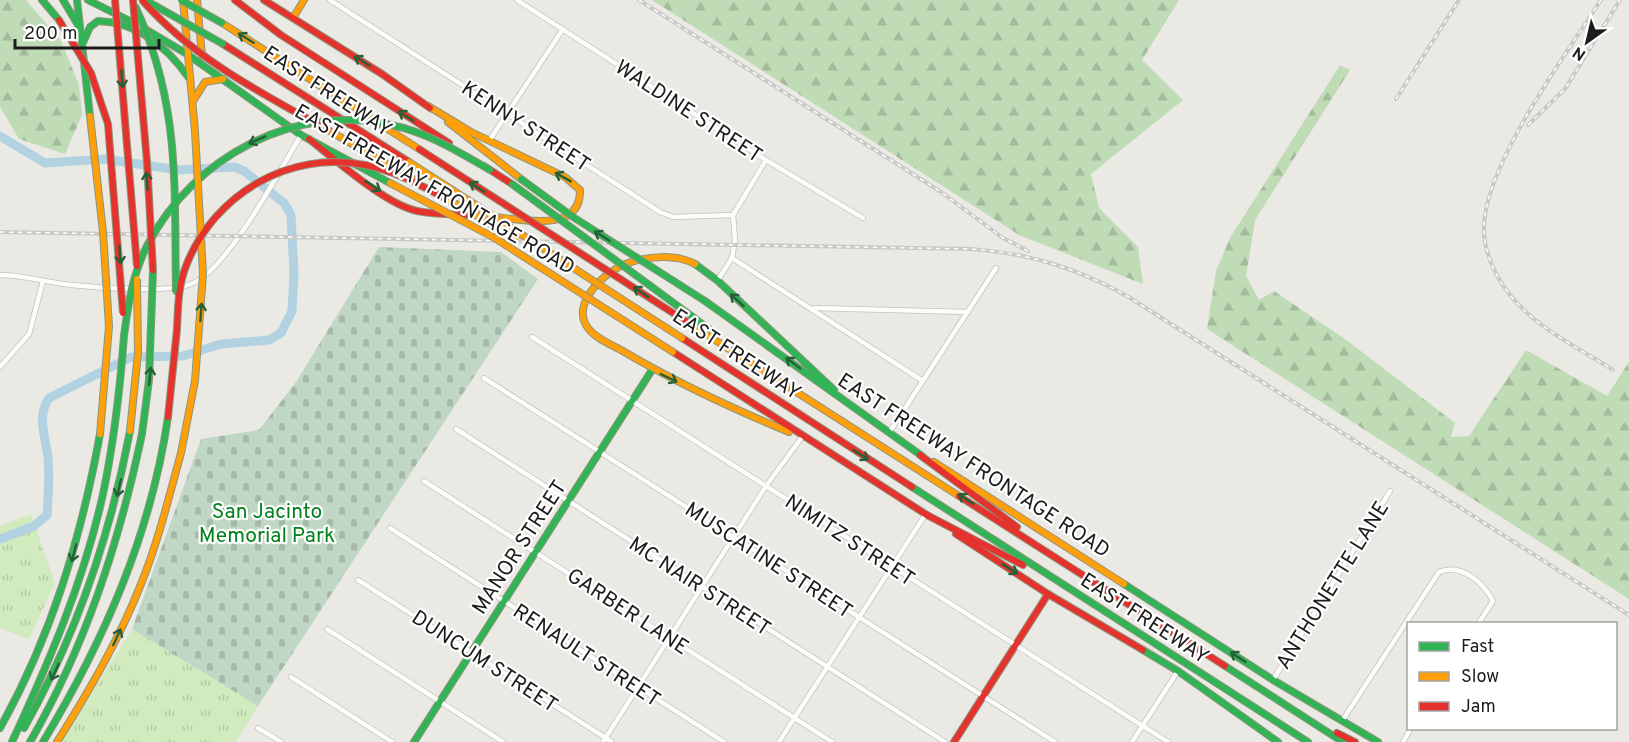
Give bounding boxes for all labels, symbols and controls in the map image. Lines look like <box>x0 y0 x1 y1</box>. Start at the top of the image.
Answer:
scale bar <box>15 12 159 50</box>
north arrow <box>1557 12 1617 72</box>
text: 200 m <box>24 23 77 46</box>
one-way arrow <box>238 31 255 43</box>
street label: EAST FREEWAY <box>258 41 397 144</box>
text: N <box>1569 41 1590 64</box>
one-way arrow <box>354 55 371 67</box>
street label: WALDINE STREET <box>609 55 767 170</box>
one-way arrow <box>117 69 128 89</box>
street label: KENNY STREET <box>456 75 595 179</box>
street label: EAST FREEWAY FRONTAGE ROAD <box>289 99 579 282</box>
one-way arrow <box>398 109 415 121</box>
one-way arrow <box>248 135 266 146</box>
one-way arrow <box>141 171 152 191</box>
one-way arrow <box>554 171 572 182</box>
one-way arrow <box>469 180 486 192</box>
one-way arrow <box>364 181 381 193</box>
one-way arrow <box>594 229 611 242</box>
one-way arrow <box>115 244 126 264</box>
one-way arrow <box>633 286 650 298</box>
one-way arrow <box>730 293 745 307</box>
one-way arrow <box>196 303 207 323</box>
street label: EAST FREEWAY <box>667 304 806 407</box>
one-way arrow <box>785 357 801 370</box>
one-way arrow <box>145 366 156 386</box>
street label: EAST FREEWAY FRONTAGE ROAD <box>832 368 1115 565</box>
one-way arrow <box>659 373 677 385</box>
one-way arrow <box>852 449 869 461</box>
street label: MANOR STREET <box>467 476 574 620</box>
one-way arrow <box>113 479 125 498</box>
street label: NIMITZ STREET <box>779 489 919 593</box>
one-way arrow <box>957 493 974 506</box>
street label: MUSCATINE STREET <box>679 497 857 626</box>
street label: ANTHONETTE LANE <box>1271 497 1396 675</box>
park label: San Jacinto Memorial Park <box>199 499 335 550</box>
street label: MC NAIR STREET <box>623 531 775 643</box>
one-way arrow <box>68 543 80 562</box>
street label: GARBER LANE <box>561 563 693 662</box>
one-way arrow <box>1001 563 1017 575</box>
street label: EAST FREEWAY <box>1075 568 1214 671</box>
street label: RENAULT STREET <box>507 598 665 714</box>
street label: DUNCUM STREET <box>406 605 562 720</box>
legend <box>1407 622 1617 730</box>
one-way arrow <box>112 628 124 646</box>
text: Fast <box>1461 636 1494 659</box>
one-way arrow <box>1230 651 1247 664</box>
one-way arrow <box>49 663 61 680</box>
text: Slow <box>1461 666 1499 689</box>
text: Jam <box>1461 696 1496 719</box>

